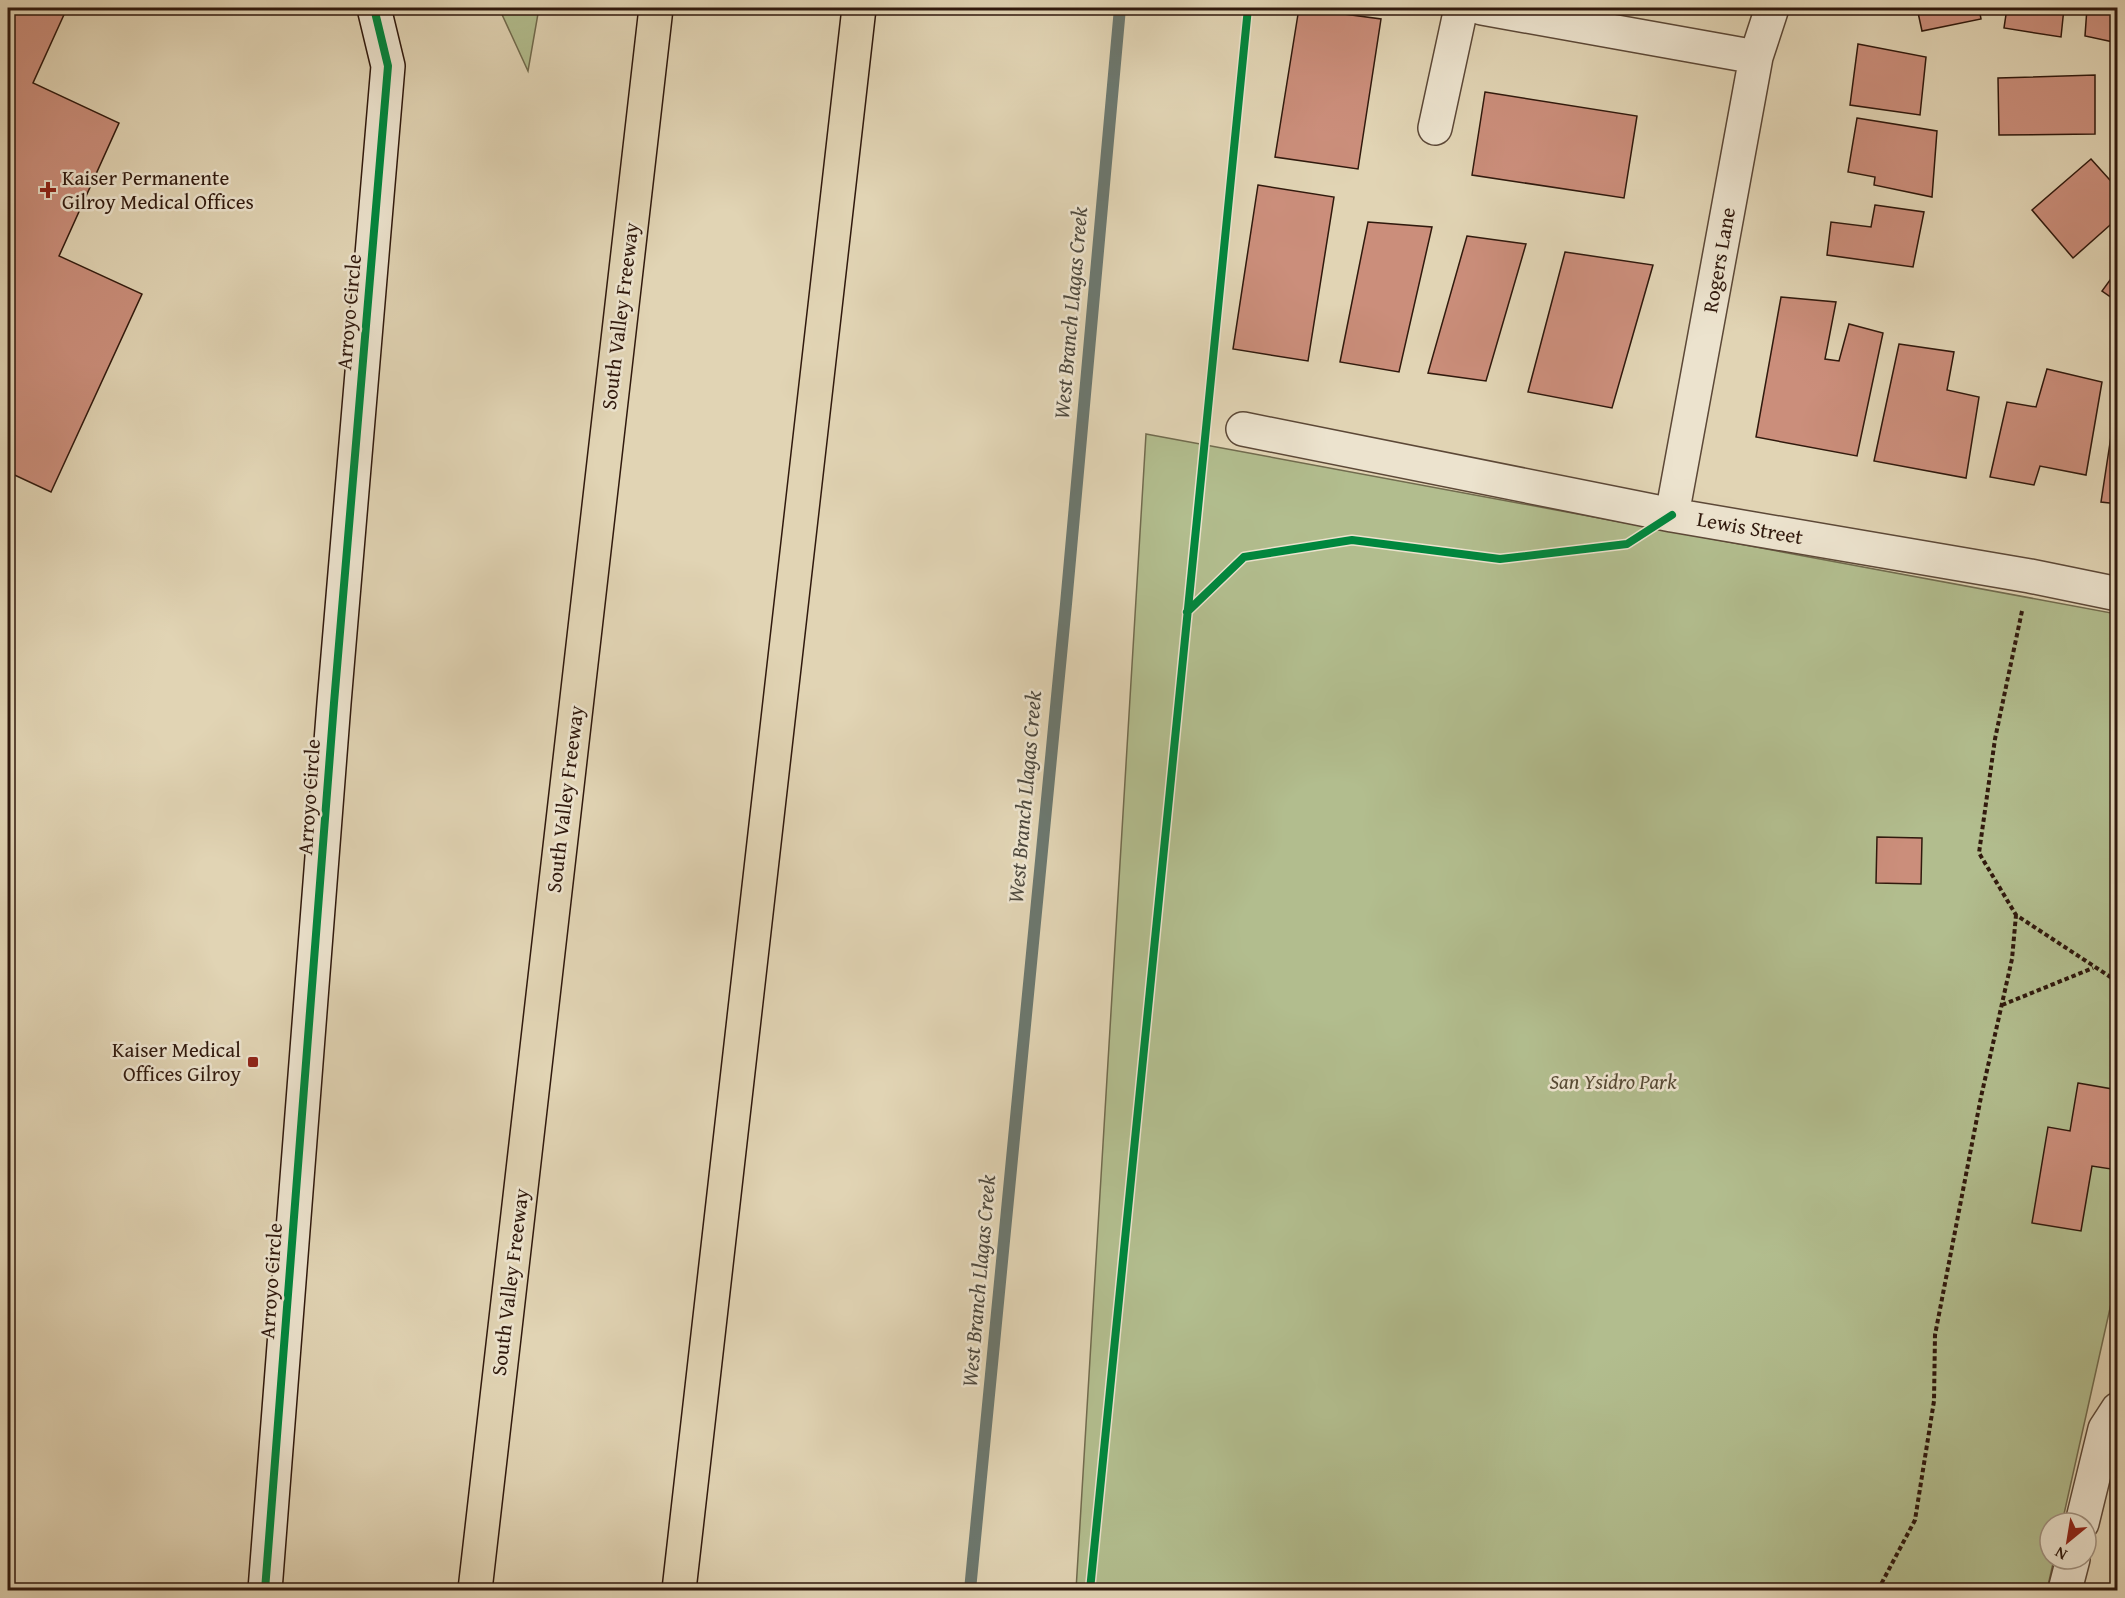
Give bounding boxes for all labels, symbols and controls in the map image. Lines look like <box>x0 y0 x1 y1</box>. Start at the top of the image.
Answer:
place label: Kaiser Permanente Gilroy Medical Offices <box>62 162 254 217</box>
marker: Kaiser Permanente Gilroy Medical Offices <box>39 181 57 199</box>
water label: West Branch Llagas Creek <box>1045 205 1095 420</box>
street label: Rogers Lane <box>1694 205 1743 315</box>
street label: South Valley Freeway <box>593 220 646 411</box>
street label: Arroyo Circle <box>328 253 369 371</box>
street label: Lewis Street <box>1695 503 1806 552</box>
water label: West Branch Llagas Creek <box>999 689 1049 904</box>
street label: South Valley Freeway <box>538 703 591 894</box>
street label: Arroyo Circle <box>289 738 328 856</box>
place label: Kaiser Medical Offices Gilroy <box>112 1034 242 1089</box>
marker: Kaiser Medical Offices Gilroy <box>246 1055 260 1069</box>
park label: San Ysidro Park <box>1550 1066 1677 1097</box>
water label: West Branch Llagas Creek <box>953 1173 1003 1388</box>
street label: South Valley Freeway <box>483 1186 536 1377</box>
street label: Arroyo Circle <box>251 1222 290 1340</box>
north arrow <box>2038 1511 2098 1571</box>
text: N <box>2050 1541 2071 1567</box>

